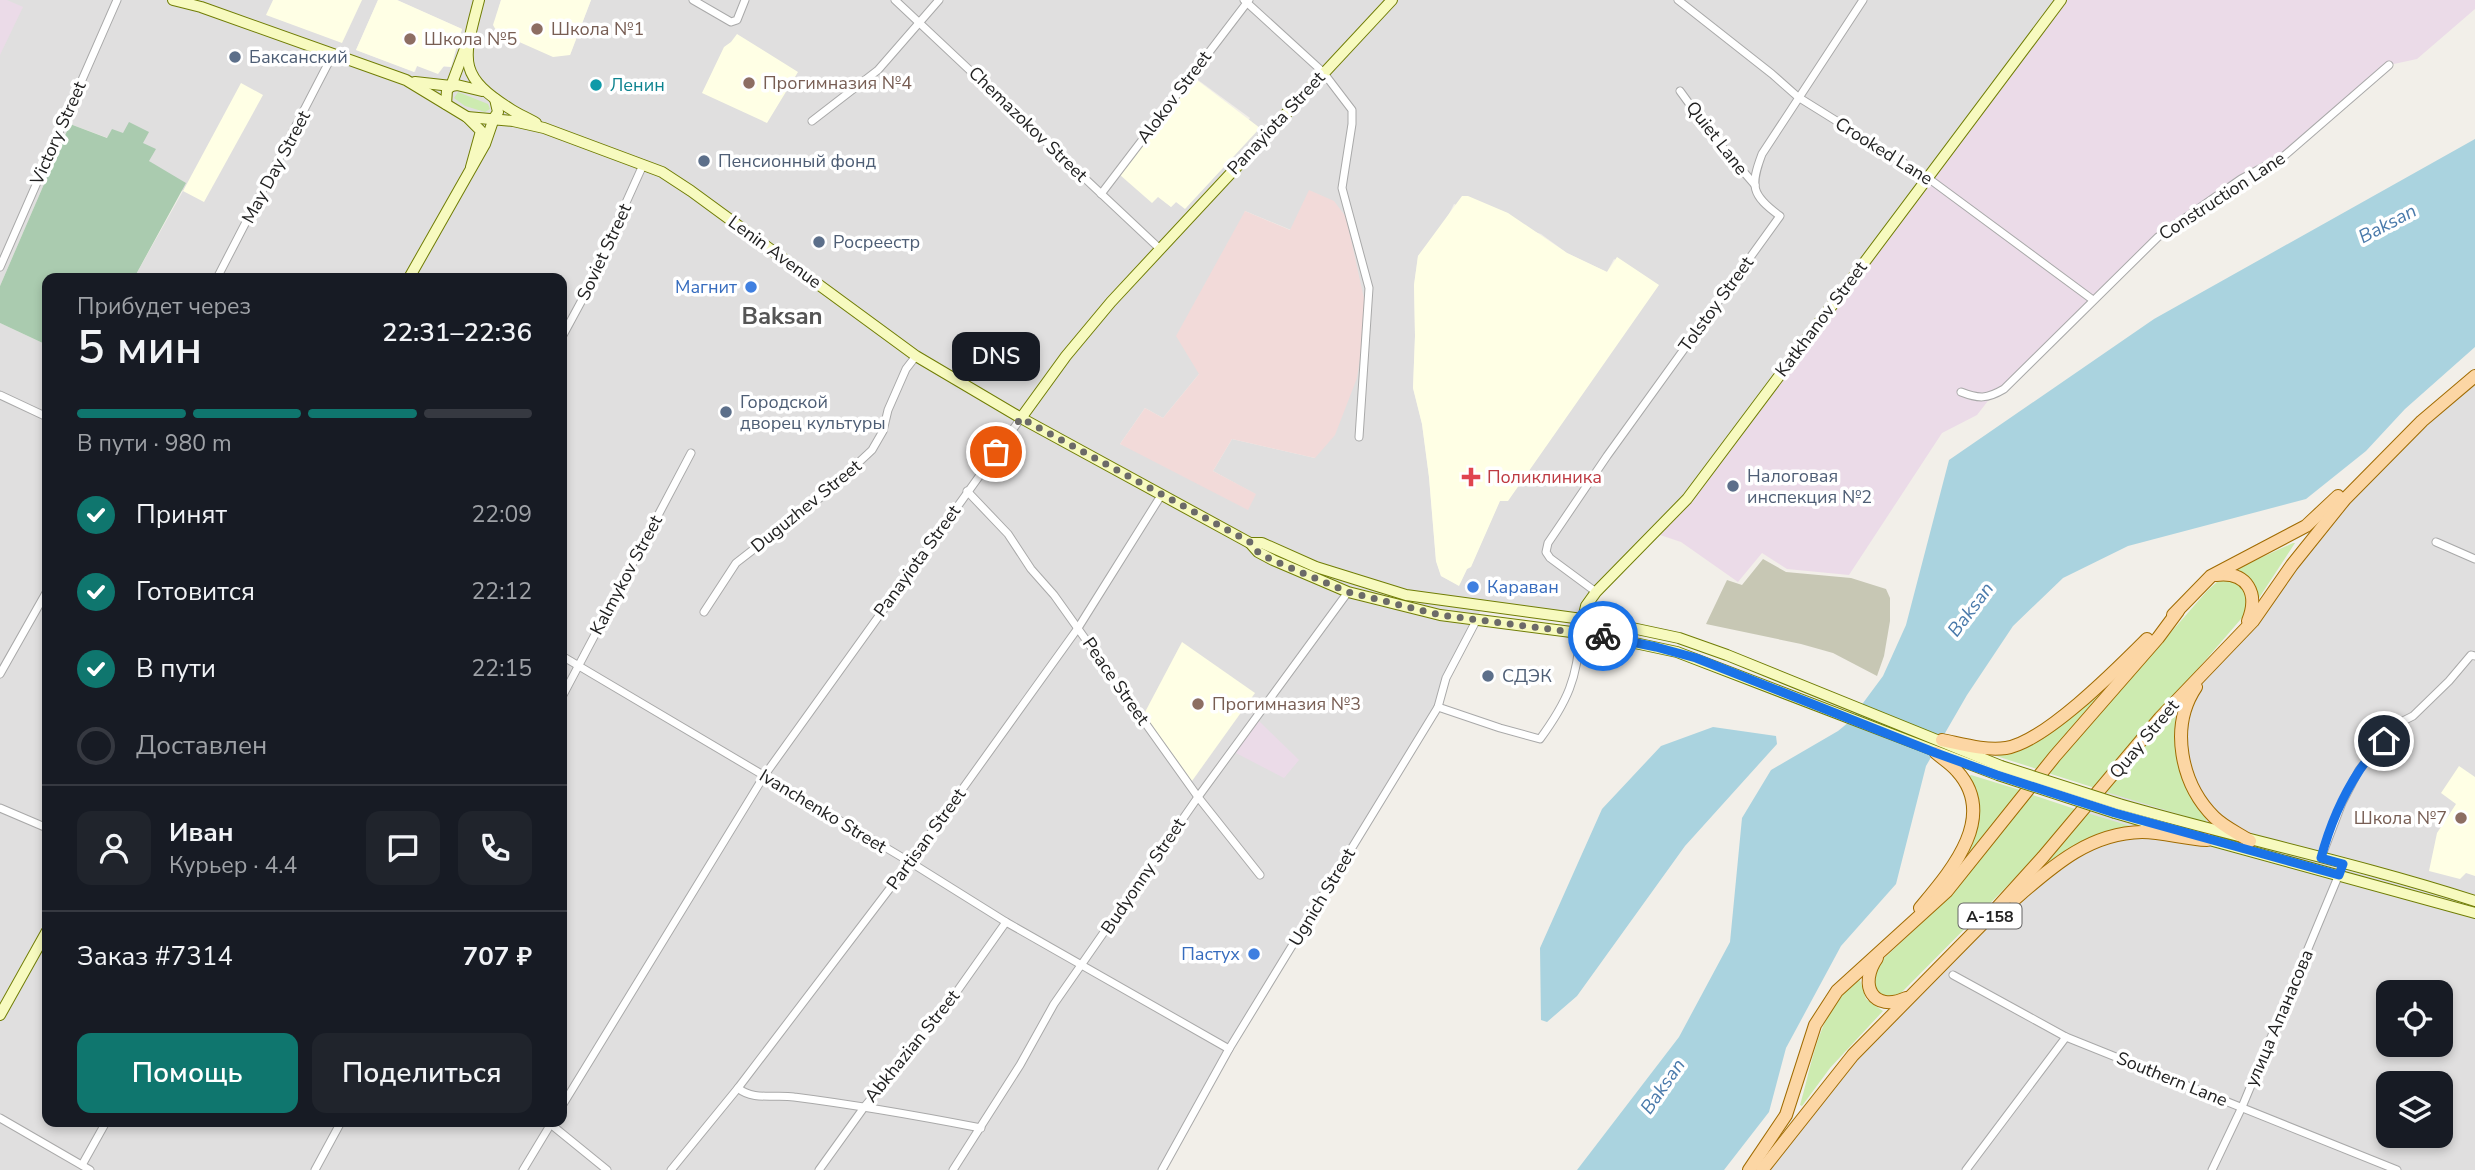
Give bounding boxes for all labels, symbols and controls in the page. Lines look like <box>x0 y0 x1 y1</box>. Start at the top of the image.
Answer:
place label: Школа №1 <box>551 17 644 41</box>
marker: Школа №1 <box>529 21 545 37</box>
place label: Школа №5 <box>424 27 517 51</box>
marker: Школа №5 <box>402 31 418 47</box>
place label: Баксанский <box>249 45 348 69</box>
street label: Alokov Street <box>1131 45 1217 148</box>
marker: Баксанский <box>227 49 243 65</box>
street label: Chemazokov Street <box>963 61 1093 188</box>
street label: Panayiota Street <box>1222 66 1331 180</box>
place label: Прогимназия №4 <box>763 71 912 95</box>
place label: Ленин <box>610 73 665 97</box>
marker: Прогимназия №4 <box>741 75 757 91</box>
street label: Victory Street <box>24 77 92 190</box>
marker: Ленин <box>588 77 604 93</box>
street label: Quiet Lane <box>1681 96 1753 180</box>
street label: May Day Street <box>236 106 316 228</box>
street label: Crooked Lane <box>1831 111 1937 191</box>
street label: Construction Lane <box>2154 146 2290 246</box>
place label: Пенсионный фонд <box>718 149 877 173</box>
marker: Пенсионный фонд <box>696 153 712 169</box>
water label: Baksan <box>2354 198 2421 250</box>
street label: Soviet Street <box>571 199 637 304</box>
street label: Lenin Avenue <box>724 210 826 294</box>
place label: Росреестр <box>833 230 920 254</box>
marker: Росреестр <box>811 234 827 250</box>
street label: Tolstoy Street <box>1673 251 1759 357</box>
street label: Katkhanov Street <box>1770 256 1873 382</box>
place label: Магнит <box>675 275 737 299</box>
marker: Магнит <box>743 279 759 295</box>
text: Прибудет через <box>77 291 251 322</box>
district label: Baksan <box>741 300 823 332</box>
text: 22:31–22:36 <box>382 315 532 350</box>
text: 5 мин <box>77 316 202 379</box>
callout: DNS <box>952 333 1040 382</box>
text: DNS <box>972 341 1020 372</box>
place label: Городской дворец культуры <box>740 390 886 435</box>
marker: Городской дворец культуры <box>718 404 734 420</box>
pin <box>966 422 1026 482</box>
text: В пути · 980 m <box>77 428 232 459</box>
icon: bag <box>977 433 1015 471</box>
street label: Duguzhev Street <box>746 454 867 558</box>
place label: Налоговая инспекция №2 <box>1747 464 1872 509</box>
place label: Поликлиника <box>1487 465 1602 489</box>
marker: Поликлиника <box>1461 467 1481 487</box>
marker: Налоговая инспекция №2 <box>1725 478 1741 494</box>
icon: check <box>77 496 115 534</box>
text: Принят <box>136 497 227 532</box>
text: 22:09 <box>472 499 532 530</box>
street label: Panayiota Street <box>868 500 966 622</box>
street label: Kalmykov Street <box>584 510 668 639</box>
icon: check <box>77 573 115 611</box>
text: Готовится <box>136 574 255 609</box>
place label: Караван <box>1487 575 1559 599</box>
text: 22:12 <box>472 576 532 607</box>
water label: Baksan <box>1942 577 2000 642</box>
marker: Караван <box>1465 579 1481 595</box>
courier <box>1568 601 1638 671</box>
icon: bike <box>1584 617 1622 655</box>
street label: Peace Street <box>1077 633 1155 730</box>
icon: check <box>77 650 115 688</box>
text: В пути <box>136 651 216 686</box>
text: 22:15 <box>472 653 532 684</box>
place label: СДЭК <box>1502 664 1552 688</box>
marker: СДЭК <box>1480 668 1496 684</box>
place label: Прогимназия №3 <box>1212 692 1361 716</box>
street label: Quay Street <box>2104 694 2185 784</box>
marker: Прогимназия №3 <box>1190 696 1206 712</box>
pin <box>2354 711 2414 771</box>
icon: home <box>2365 722 2403 760</box>
text: Доставлен <box>136 728 267 763</box>
street label: Ivanchenko Street <box>755 764 892 859</box>
street label: Partisan Street <box>881 783 971 895</box>
place label: Школа №7 <box>2354 806 2447 830</box>
marker: Школа №7 <box>2453 810 2469 826</box>
button: person <box>77 811 151 885</box>
button: chat <box>366 811 440 885</box>
button: phone <box>458 811 532 885</box>
street label: Budyonny Street <box>1095 813 1191 939</box>
text: Иван <box>169 815 234 850</box>
street label: Ugnich Street <box>1283 843 1361 950</box>
text: Курьер · 4.4 <box>169 850 297 881</box>
road number: А-158 <box>1958 904 2022 928</box>
text: Заказ #7314 <box>77 939 233 974</box>
text: 707 ₽ <box>463 939 532 974</box>
place label: Пастух <box>1181 942 1240 966</box>
marker: Пастух <box>1246 946 1262 962</box>
street label: улица Апанасова <box>2239 946 2319 1090</box>
map controls <box>2376 980 2453 1148</box>
button: locate <box>2376 980 2453 1057</box>
street label: Abkhazian Street <box>859 984 965 1107</box>
button: Помощь <box>77 1033 298 1113</box>
button: Поделиться <box>312 1033 532 1113</box>
street label: Southern Lane <box>2113 1046 2231 1112</box>
water label: Baksan <box>1634 1054 1691 1120</box>
button: layers <box>2376 1071 2453 1148</box>

